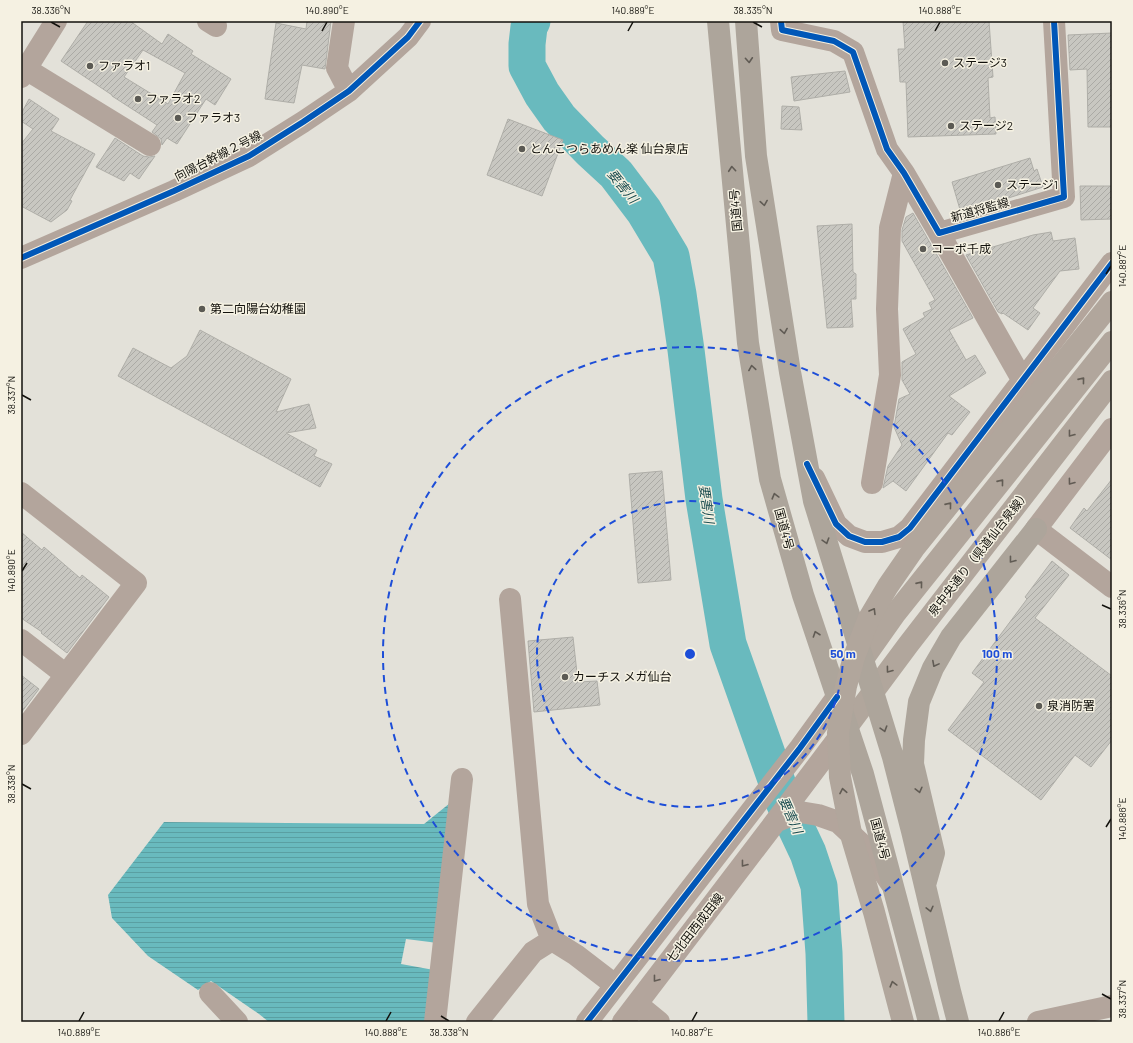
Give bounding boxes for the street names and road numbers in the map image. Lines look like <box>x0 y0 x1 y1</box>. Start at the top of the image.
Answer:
street label: 向陽台幹線２号線 <box>172 127 263 183</box>
street label: 国道4号 <box>726 188 744 232</box>
street label: 新道将監線 <box>949 194 1010 224</box>
street label: 泉中央通り（県道仙台泉線） <box>925 487 1032 618</box>
street label: 国道4号 <box>773 506 797 551</box>
street label: 国道4号 <box>869 816 893 861</box>
street label: 七北田西成田線 <box>663 890 726 965</box>

